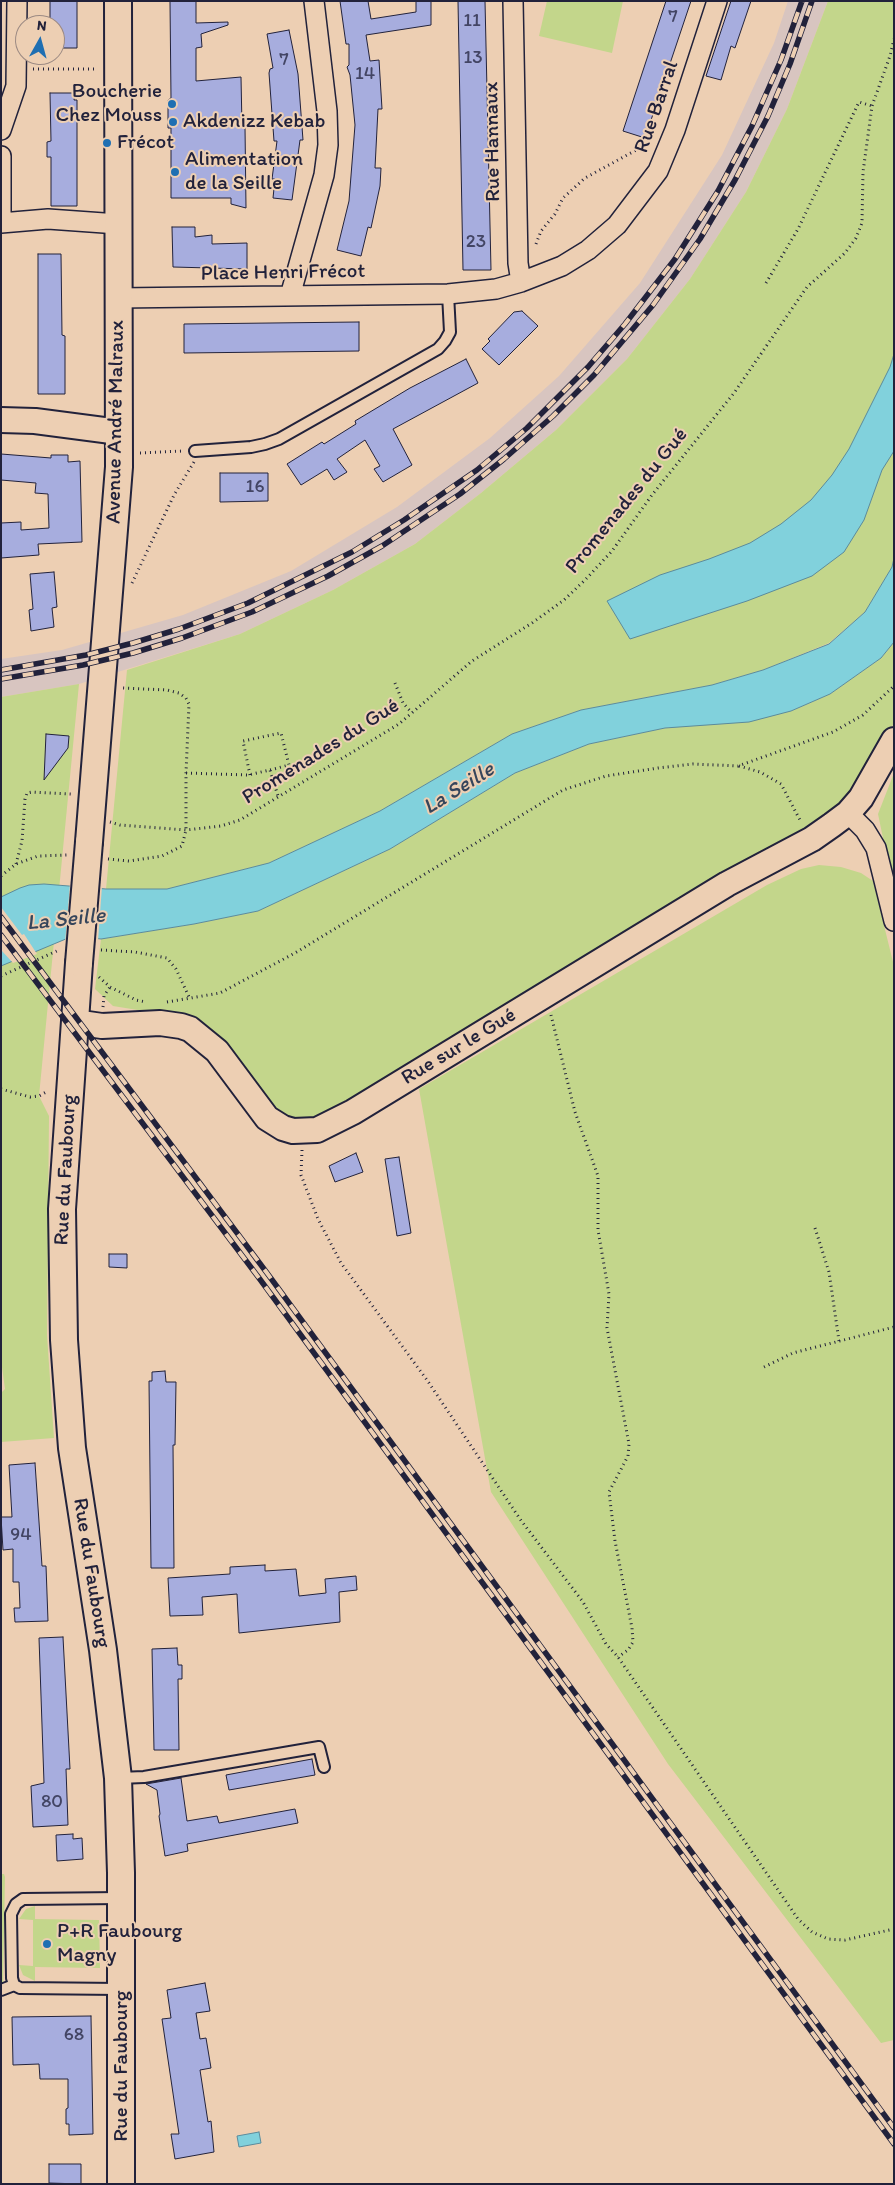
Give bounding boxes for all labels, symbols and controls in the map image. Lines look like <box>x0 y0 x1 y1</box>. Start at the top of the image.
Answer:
house number: 7 <box>668 6 678 28</box>
house number: 11 <box>463 10 481 32</box>
north arrow <box>15 15 65 65</box>
text: N <box>36 17 47 35</box>
house number: 13 <box>463 47 483 69</box>
house number: 7 <box>279 49 289 71</box>
street label: Rue Barral <box>629 57 685 157</box>
house number: 14 <box>355 63 375 85</box>
place label: Boucherie Chez Mouss <box>55 79 162 129</box>
street label: Rue Hannaux <box>479 82 507 202</box>
marker: Boucherie Chez Mouss <box>166 98 178 110</box>
place label: Akdenizz Kebab <box>183 109 325 135</box>
marker: Akdenizz Kebab <box>167 116 179 128</box>
place label: Frécot <box>117 130 174 156</box>
marker: Frécot <box>101 137 113 149</box>
place label: Alimentation de la Seille <box>185 147 303 197</box>
marker: Alimentation de la Seille <box>169 166 181 178</box>
house number: 23 <box>466 231 486 253</box>
street label: Place Henri Frécot <box>200 259 366 287</box>
street label: Avenue André Malraux <box>102 320 130 524</box>
street label: Promenades du Gué <box>560 423 694 579</box>
house number: 16 <box>246 476 264 498</box>
street label: Promenades du Gué <box>238 694 404 810</box>
water label: La Seille <box>418 757 500 821</box>
water label: La Seille <box>25 903 107 937</box>
street label: Rue sur le Gué <box>397 1003 521 1091</box>
street label: Rue du Faubourg <box>49 1094 83 1246</box>
street label: Rue du Faubourg <box>67 1496 115 1650</box>
house number: 94 <box>10 1524 32 1546</box>
house number: 80 <box>41 1791 63 1813</box>
place label: P+R Faubourg Magny <box>57 1919 182 1969</box>
marker: P+R Faubourg Magny <box>41 1938 53 1950</box>
street label: Rue du Faubourg <box>109 1990 135 2142</box>
house number: 68 <box>64 2024 84 2046</box>

